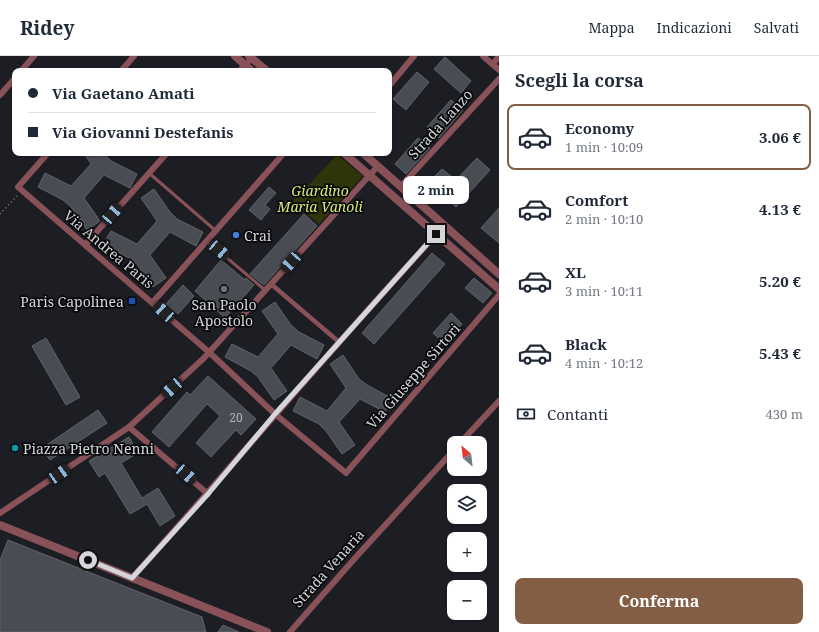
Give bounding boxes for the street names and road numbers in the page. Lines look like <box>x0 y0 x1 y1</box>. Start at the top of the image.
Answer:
street label: Strada Lanzo <box>404 85 476 163</box>
street label: Via Andrea Paris <box>60 206 158 292</box>
street label: Via Giuseppe Sirtori <box>362 319 464 433</box>
street label: Strada Venaria <box>288 525 368 611</box>

